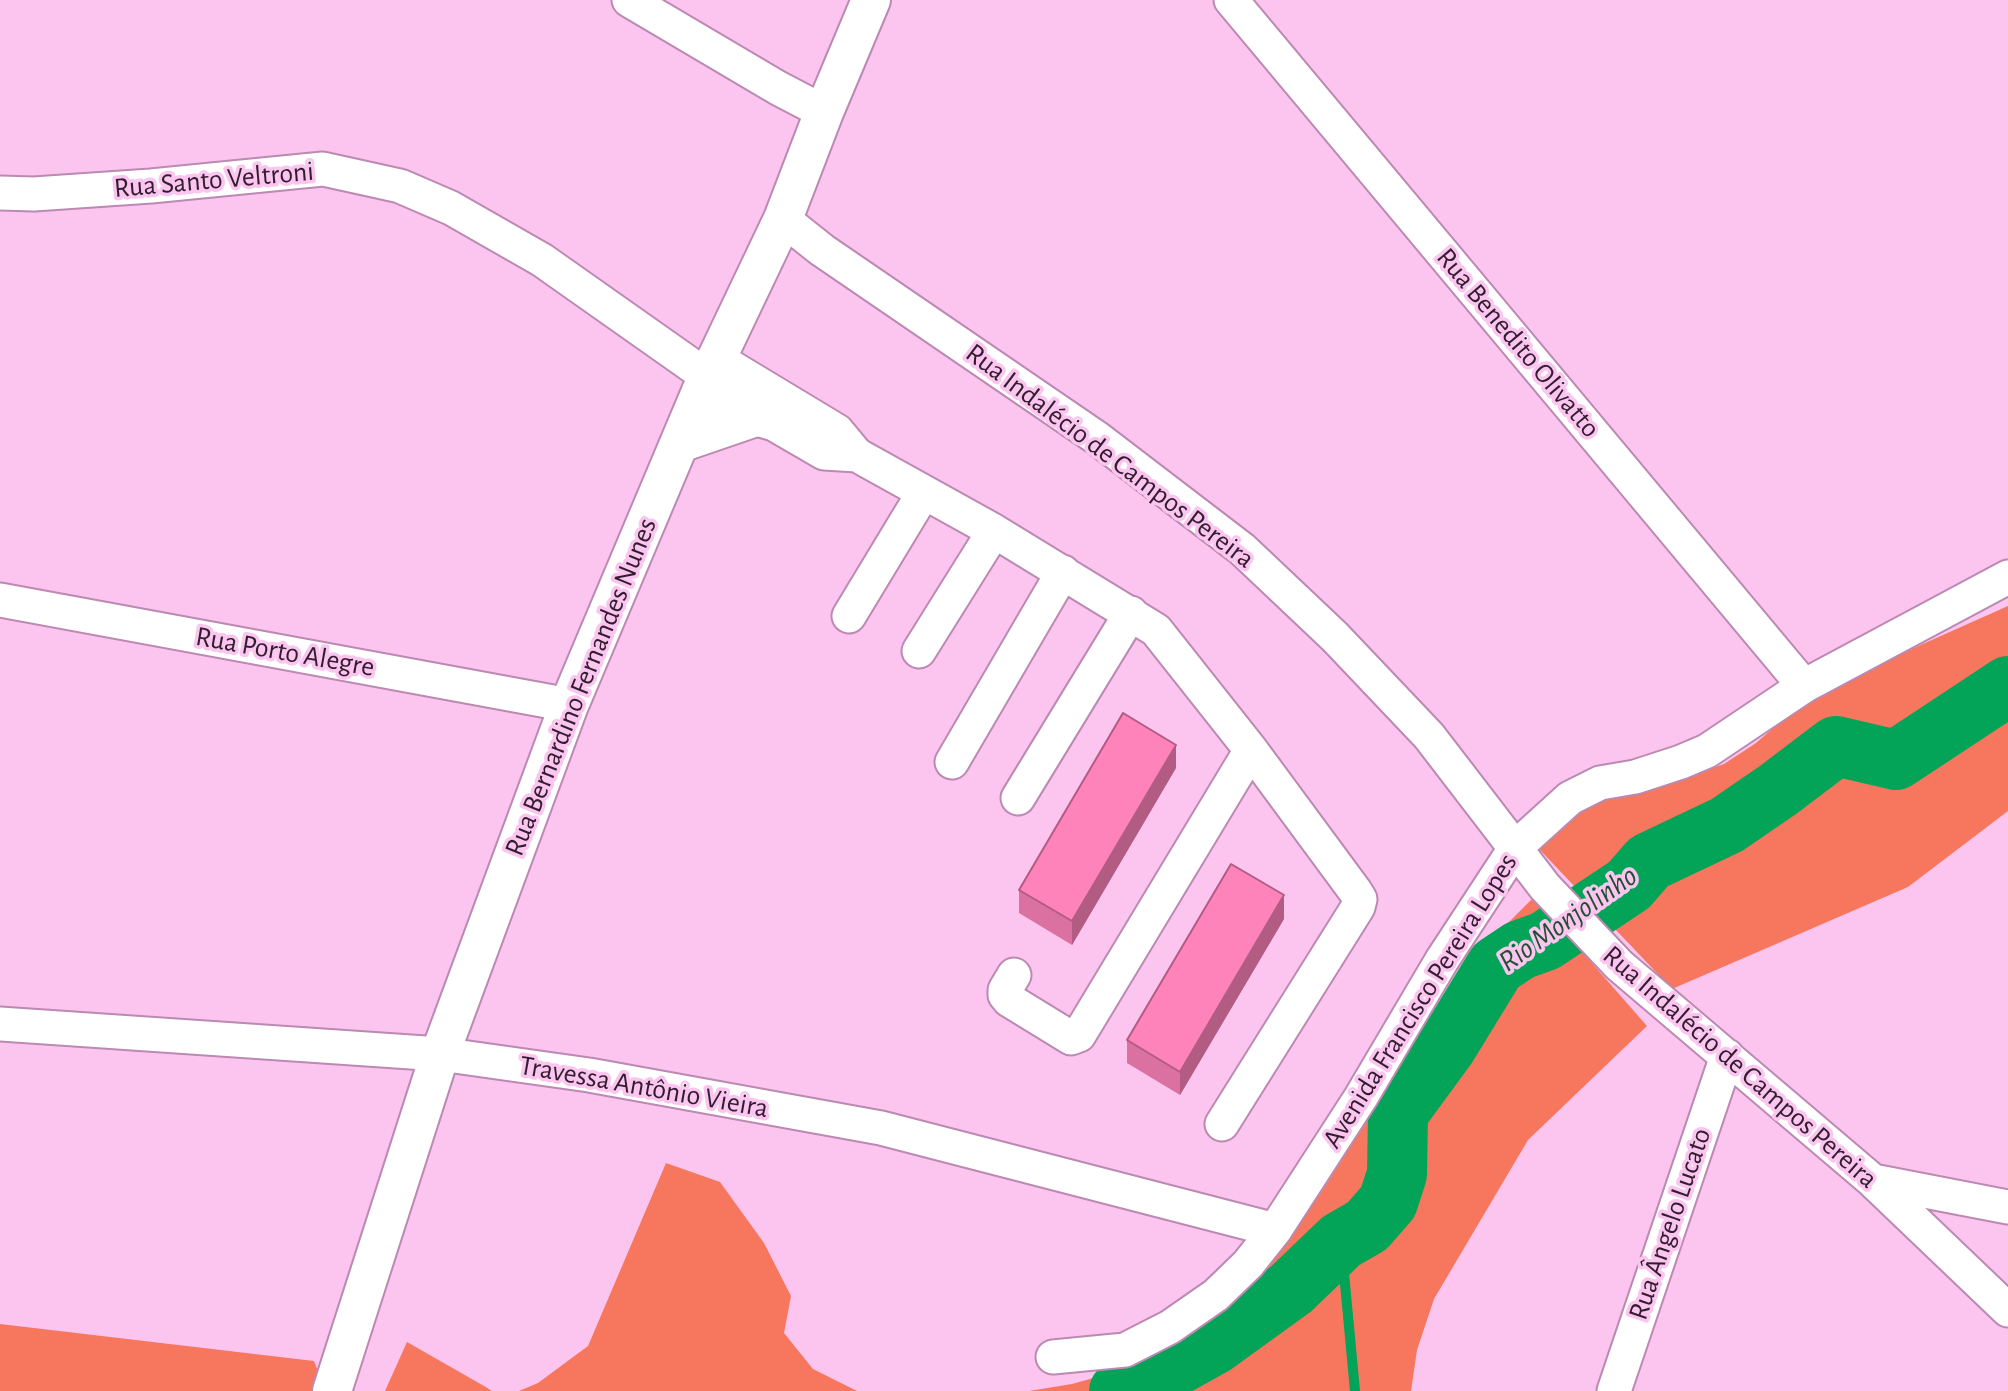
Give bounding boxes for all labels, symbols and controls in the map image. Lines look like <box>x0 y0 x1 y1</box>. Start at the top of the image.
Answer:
street label: Rua Santo Veltroni <box>113 155 315 205</box>
street label: Rua Benedito Olivatto <box>1429 241 1607 445</box>
street label: Rua Indalécio de Campos Pereira <box>959 336 1261 576</box>
street label: Rua Bernardino Fernandes Nunes <box>498 513 664 861</box>
street label: Rua Porto Alegre <box>193 620 377 684</box>
street label: Avenida Francisco Pereira Lopes <box>1315 847 1525 1155</box>
water label: Rio Monjolinho <box>1492 858 1644 980</box>
street label: Rua Indalécio de Campos Pereira <box>1596 939 1884 1195</box>
street label: Travessa Antônio Vieira <box>517 1049 771 1125</box>
street label: Rua Ângelo Lucato <box>1621 1124 1719 1324</box>

